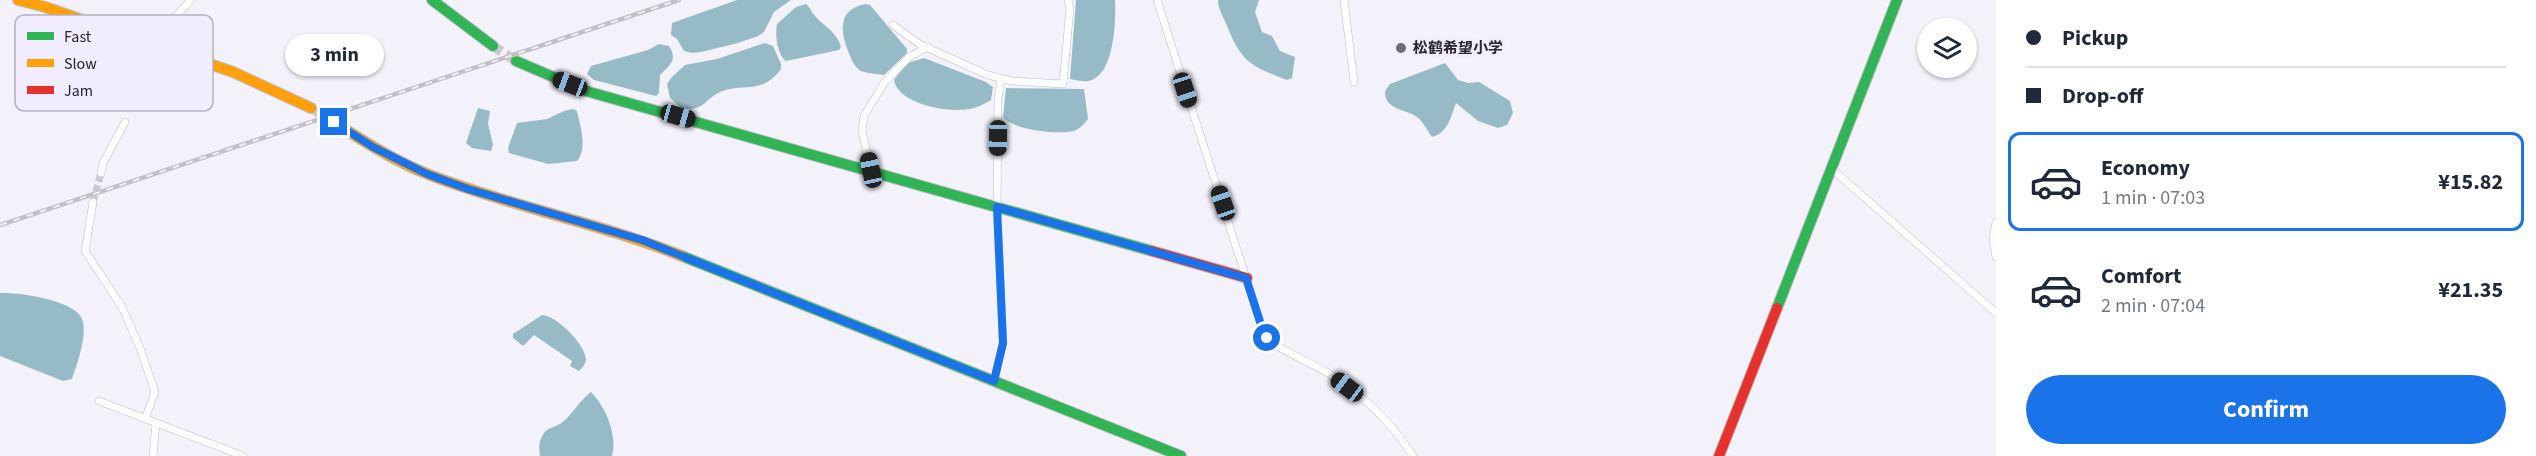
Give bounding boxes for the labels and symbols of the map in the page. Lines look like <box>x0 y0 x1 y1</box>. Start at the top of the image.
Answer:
legend <box>15 15 213 111</box>
text: Fast <box>64 26 92 48</box>
callout: 3 min <box>284 35 384 77</box>
place label: 松鹤希望小学 <box>1413 38 1503 59</box>
marker: 松鹤希望小学 <box>1394 41 1408 55</box>
text: Slow <box>64 53 97 75</box>
car <box>550 69 590 99</box>
car <box>1171 70 1199 110</box>
text: Jam <box>64 80 93 102</box>
car <box>658 102 698 130</box>
route end <box>320 108 347 135</box>
car <box>989 120 1007 156</box>
car <box>858 151 884 189</box>
car <box>1209 183 1237 223</box>
route start <box>1253 324 1280 351</box>
car <box>1327 369 1367 405</box>

